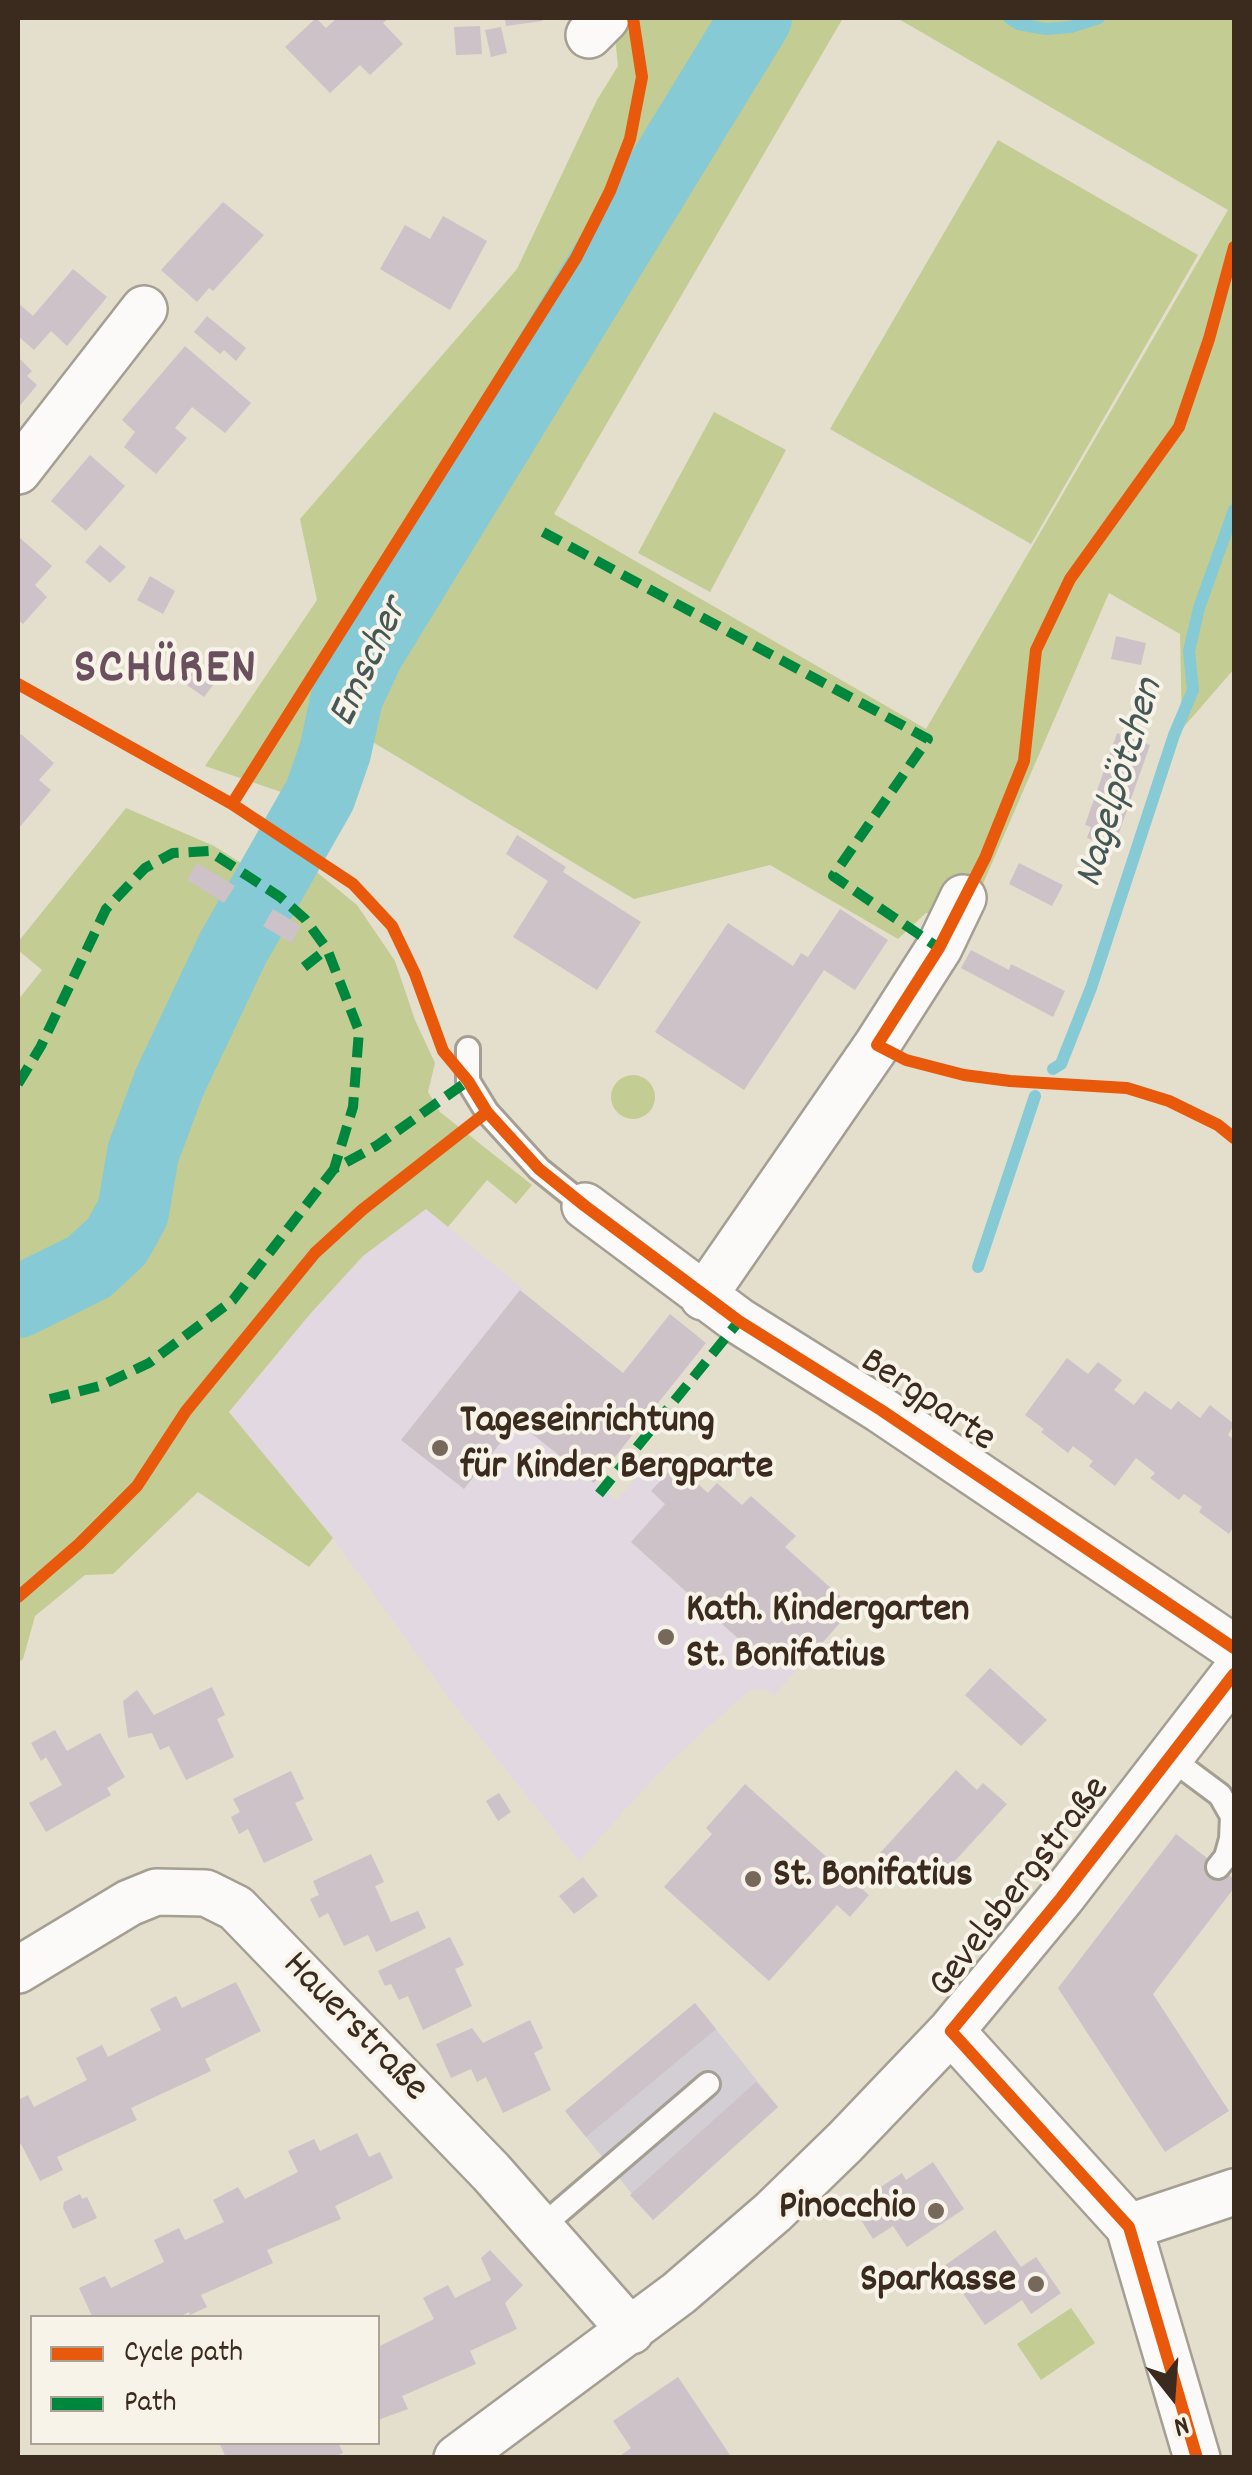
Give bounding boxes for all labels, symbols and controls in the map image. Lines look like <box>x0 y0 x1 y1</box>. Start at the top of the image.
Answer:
water label: Emscher <box>320 592 424 736</box>
district label: SCHÜREN <box>74 643 258 703</box>
water label: Nagelpötchen <box>1067 674 1179 894</box>
street label: Bergparte <box>849 1340 1003 1466</box>
place label: Tageseinrichtung für Kinder Bergparte <box>460 1401 773 1495</box>
marker: Tageseinrichtung für Kinder Bergparte <box>429 1437 451 1459</box>
place label: Kath. Kindergarten St. Bonifatius <box>686 1590 970 1684</box>
marker: Kath. Kindergarten St. Bonifatius <box>655 1626 677 1648</box>
street label: Gevelsbergstraße <box>921 1769 1123 2009</box>
place label: St. Bonifatius <box>773 1855 973 1903</box>
marker: St. Bonifatius <box>742 1868 764 1890</box>
street label: Hauerstraße <box>269 1944 437 2114</box>
place label: Pinocchio <box>779 2187 916 2235</box>
marker: Pinocchio <box>925 2200 947 2222</box>
place label: Sparkasse <box>860 2260 1016 2308</box>
marker: Sparkasse <box>1025 2273 1047 2295</box>
legend <box>30 2315 380 2445</box>
text: Cycle path <box>124 2333 243 2376</box>
north arrow <box>1122 2345 1222 2445</box>
text: Path <box>124 2383 177 2426</box>
text: N <box>1168 2403 1193 2445</box>

